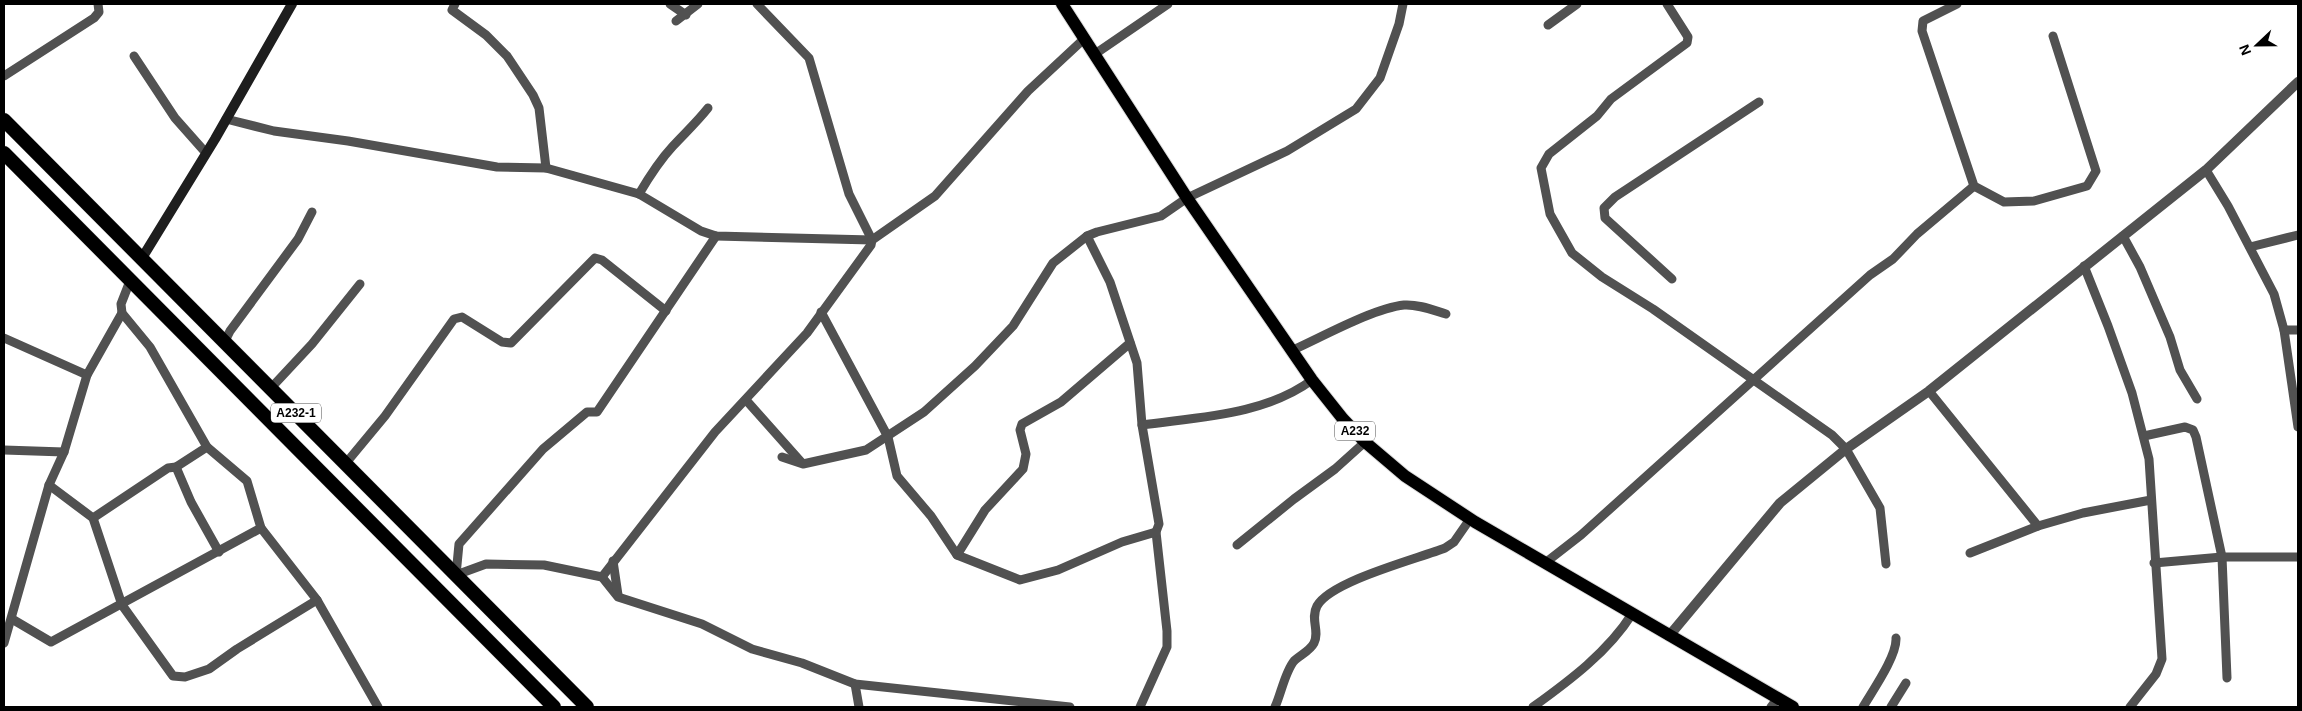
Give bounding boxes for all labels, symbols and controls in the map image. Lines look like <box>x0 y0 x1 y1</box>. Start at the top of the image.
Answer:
north arrow <box>2232 20 2282 70</box>
text: N <box>2236 42 2254 58</box>
road number: A232-1 <box>271 403 321 422</box>
road number: A232 <box>1335 422 1375 441</box>

